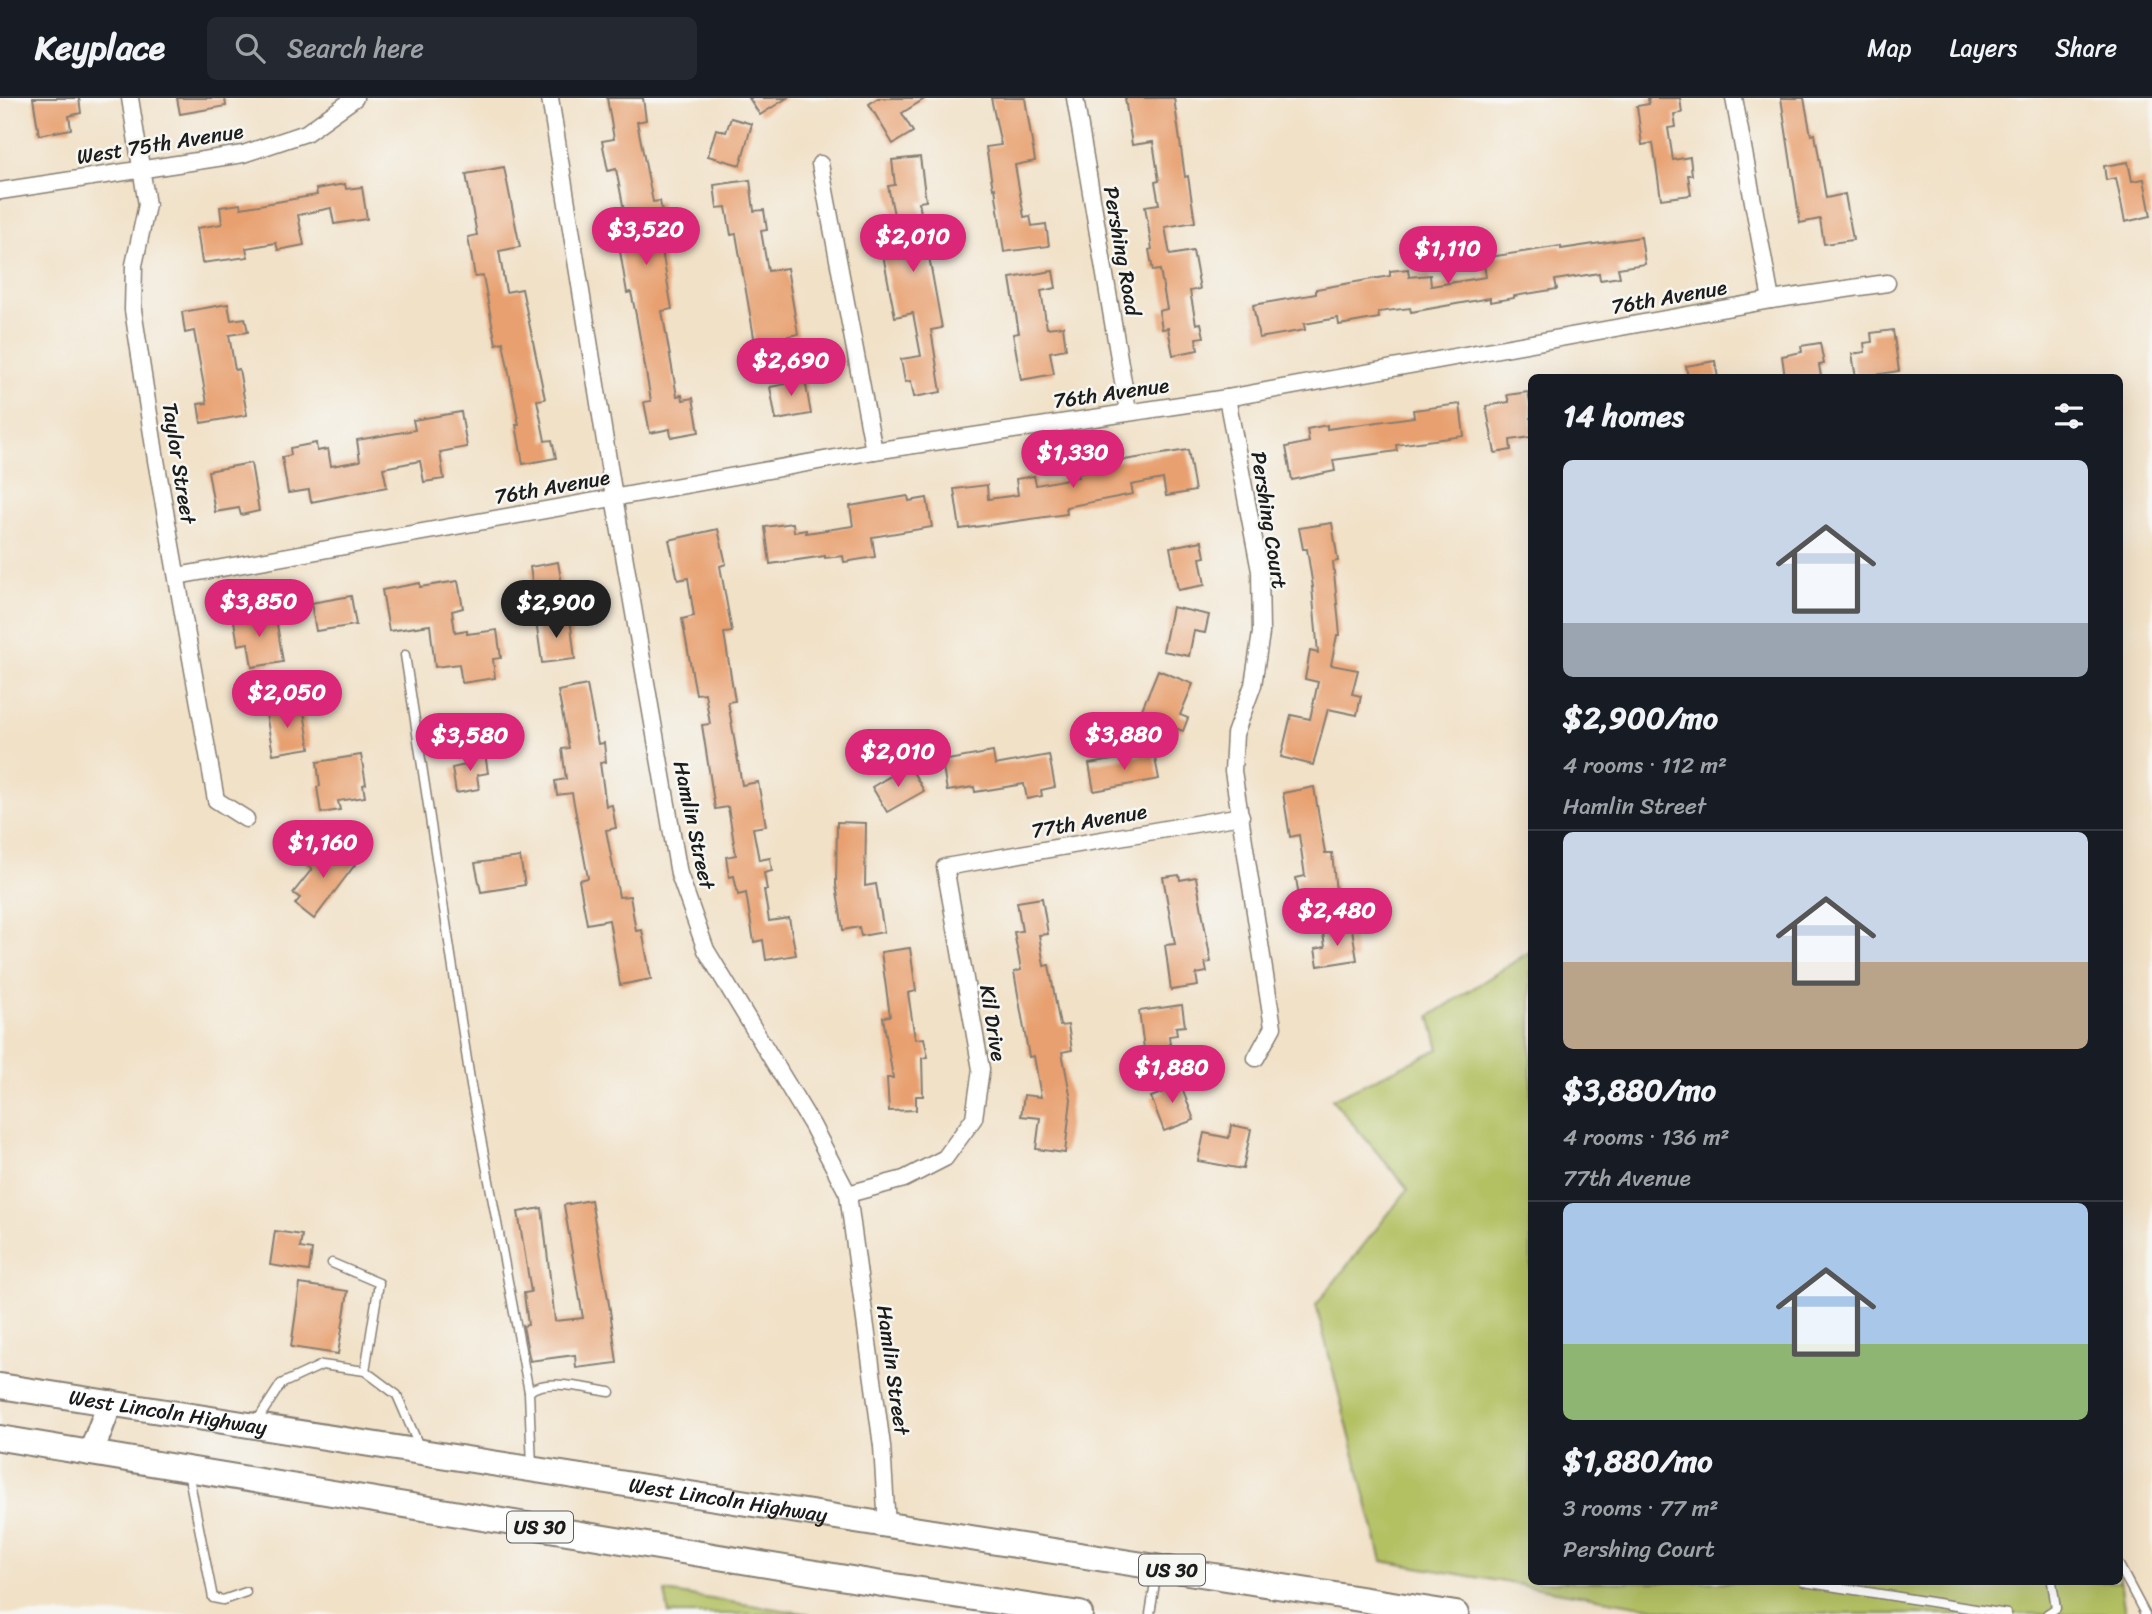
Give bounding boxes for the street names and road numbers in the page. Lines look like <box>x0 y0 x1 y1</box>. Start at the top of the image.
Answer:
street label: West 75th Avenue <box>74 112 246 176</box>
street label: Pershing Road <box>1092 183 1152 321</box>
street label: 76th Avenue <box>1608 268 1730 326</box>
street label: 76th Avenue <box>1051 366 1171 420</box>
street label: Taylor Street <box>151 400 208 528</box>
street label: Pershing Court <box>1239 449 1299 591</box>
street label: 76th Avenue <box>491 458 613 516</box>
street label: Hamlin Street <box>662 757 726 894</box>
street label: 77th Avenue <box>1028 792 1150 850</box>
street label: Kil Drive <box>968 982 1018 1064</box>
street label: Hamlin Street <box>865 1303 921 1439</box>
street label: West Lincoln Highway <box>66 1378 270 1447</box>
street label: West Lincoln Highway <box>626 1466 830 1534</box>
road number: US 30 <box>507 1512 573 1542</box>
road number: US 30 <box>1139 1554 1205 1586</box>

